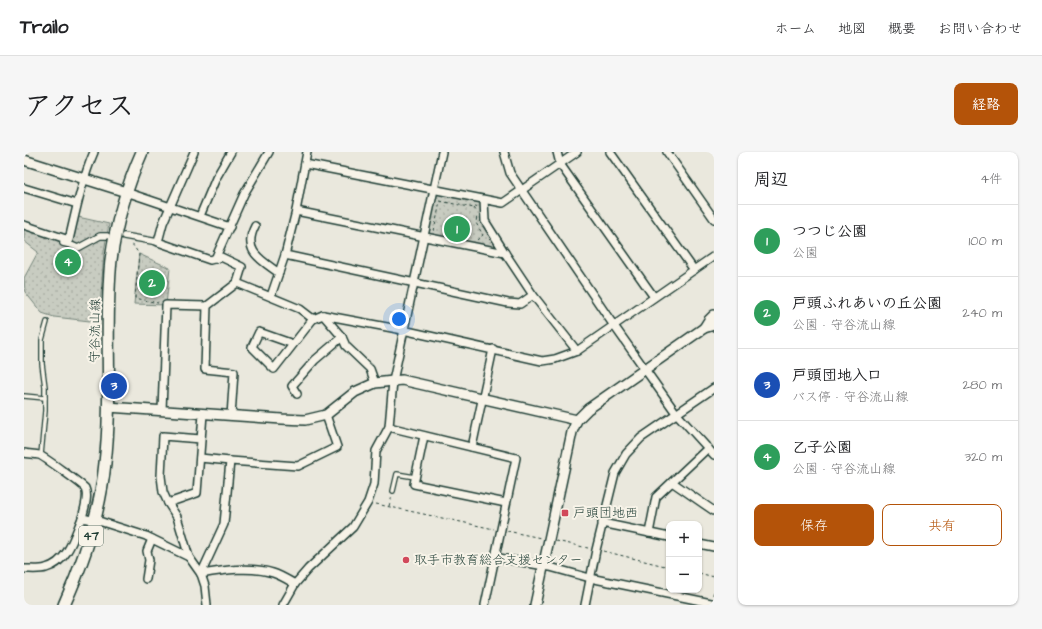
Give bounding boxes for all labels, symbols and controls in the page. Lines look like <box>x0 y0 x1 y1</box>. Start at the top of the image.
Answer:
text: Trailo <box>20 14 69 41</box>
text: ホーム <box>775 19 816 39</box>
text: 地図 <box>838 19 866 39</box>
text: 概要 <box>888 19 916 39</box>
text: お問い合わせ <box>938 19 1022 39</box>
button: 経路 <box>954 83 1018 125</box>
text: アクセス <box>24 87 134 126</box>
text: 周辺 <box>754 168 788 192</box>
text: 4件 <box>980 170 1002 188</box>
pin: 1 <box>444 214 470 244</box>
text: つつじ公園 <box>792 221 867 242</box>
text: 1 <box>766 232 768 250</box>
text: 100 m <box>969 232 1002 250</box>
text: 公園 <box>792 244 818 262</box>
pin: 4 <box>55 247 81 277</box>
pin: 2 <box>139 268 165 298</box>
text: 戸頭ふれあいの丘公園 <box>792 293 942 314</box>
street label: 守谷流山線 <box>85 297 105 364</box>
text: 2 <box>763 304 771 322</box>
text: 240 m <box>962 304 1002 322</box>
your location <box>389 309 409 329</box>
text: 公園 · 守谷流山線 <box>792 316 895 334</box>
text: 戸頭団地入口 <box>792 365 882 386</box>
pin: 3 <box>101 371 127 401</box>
text: 3 <box>764 376 770 394</box>
text: 280 m <box>963 376 1002 394</box>
text: バス停 · 守谷流山線 <box>792 388 908 406</box>
text: 乙子公園 <box>792 437 852 458</box>
text: 4 <box>763 448 771 466</box>
text: 320 m <box>964 448 1002 466</box>
text: 公園 · 守谷流山線 <box>792 460 895 478</box>
place label: 戸頭団地西 <box>573 504 638 522</box>
button: 保存 <box>754 504 874 546</box>
button: 共有 <box>882 504 1002 546</box>
marker: 戸頭団地西 <box>560 508 570 518</box>
map controls <box>666 521 702 593</box>
button: + <box>666 521 702 557</box>
road number: 47 <box>79 526 103 546</box>
place label: 取手市教育総合支援センター <box>414 551 582 569</box>
marker: 取手市教育総合支援センター <box>401 555 411 565</box>
button: − <box>666 557 702 593</box>

